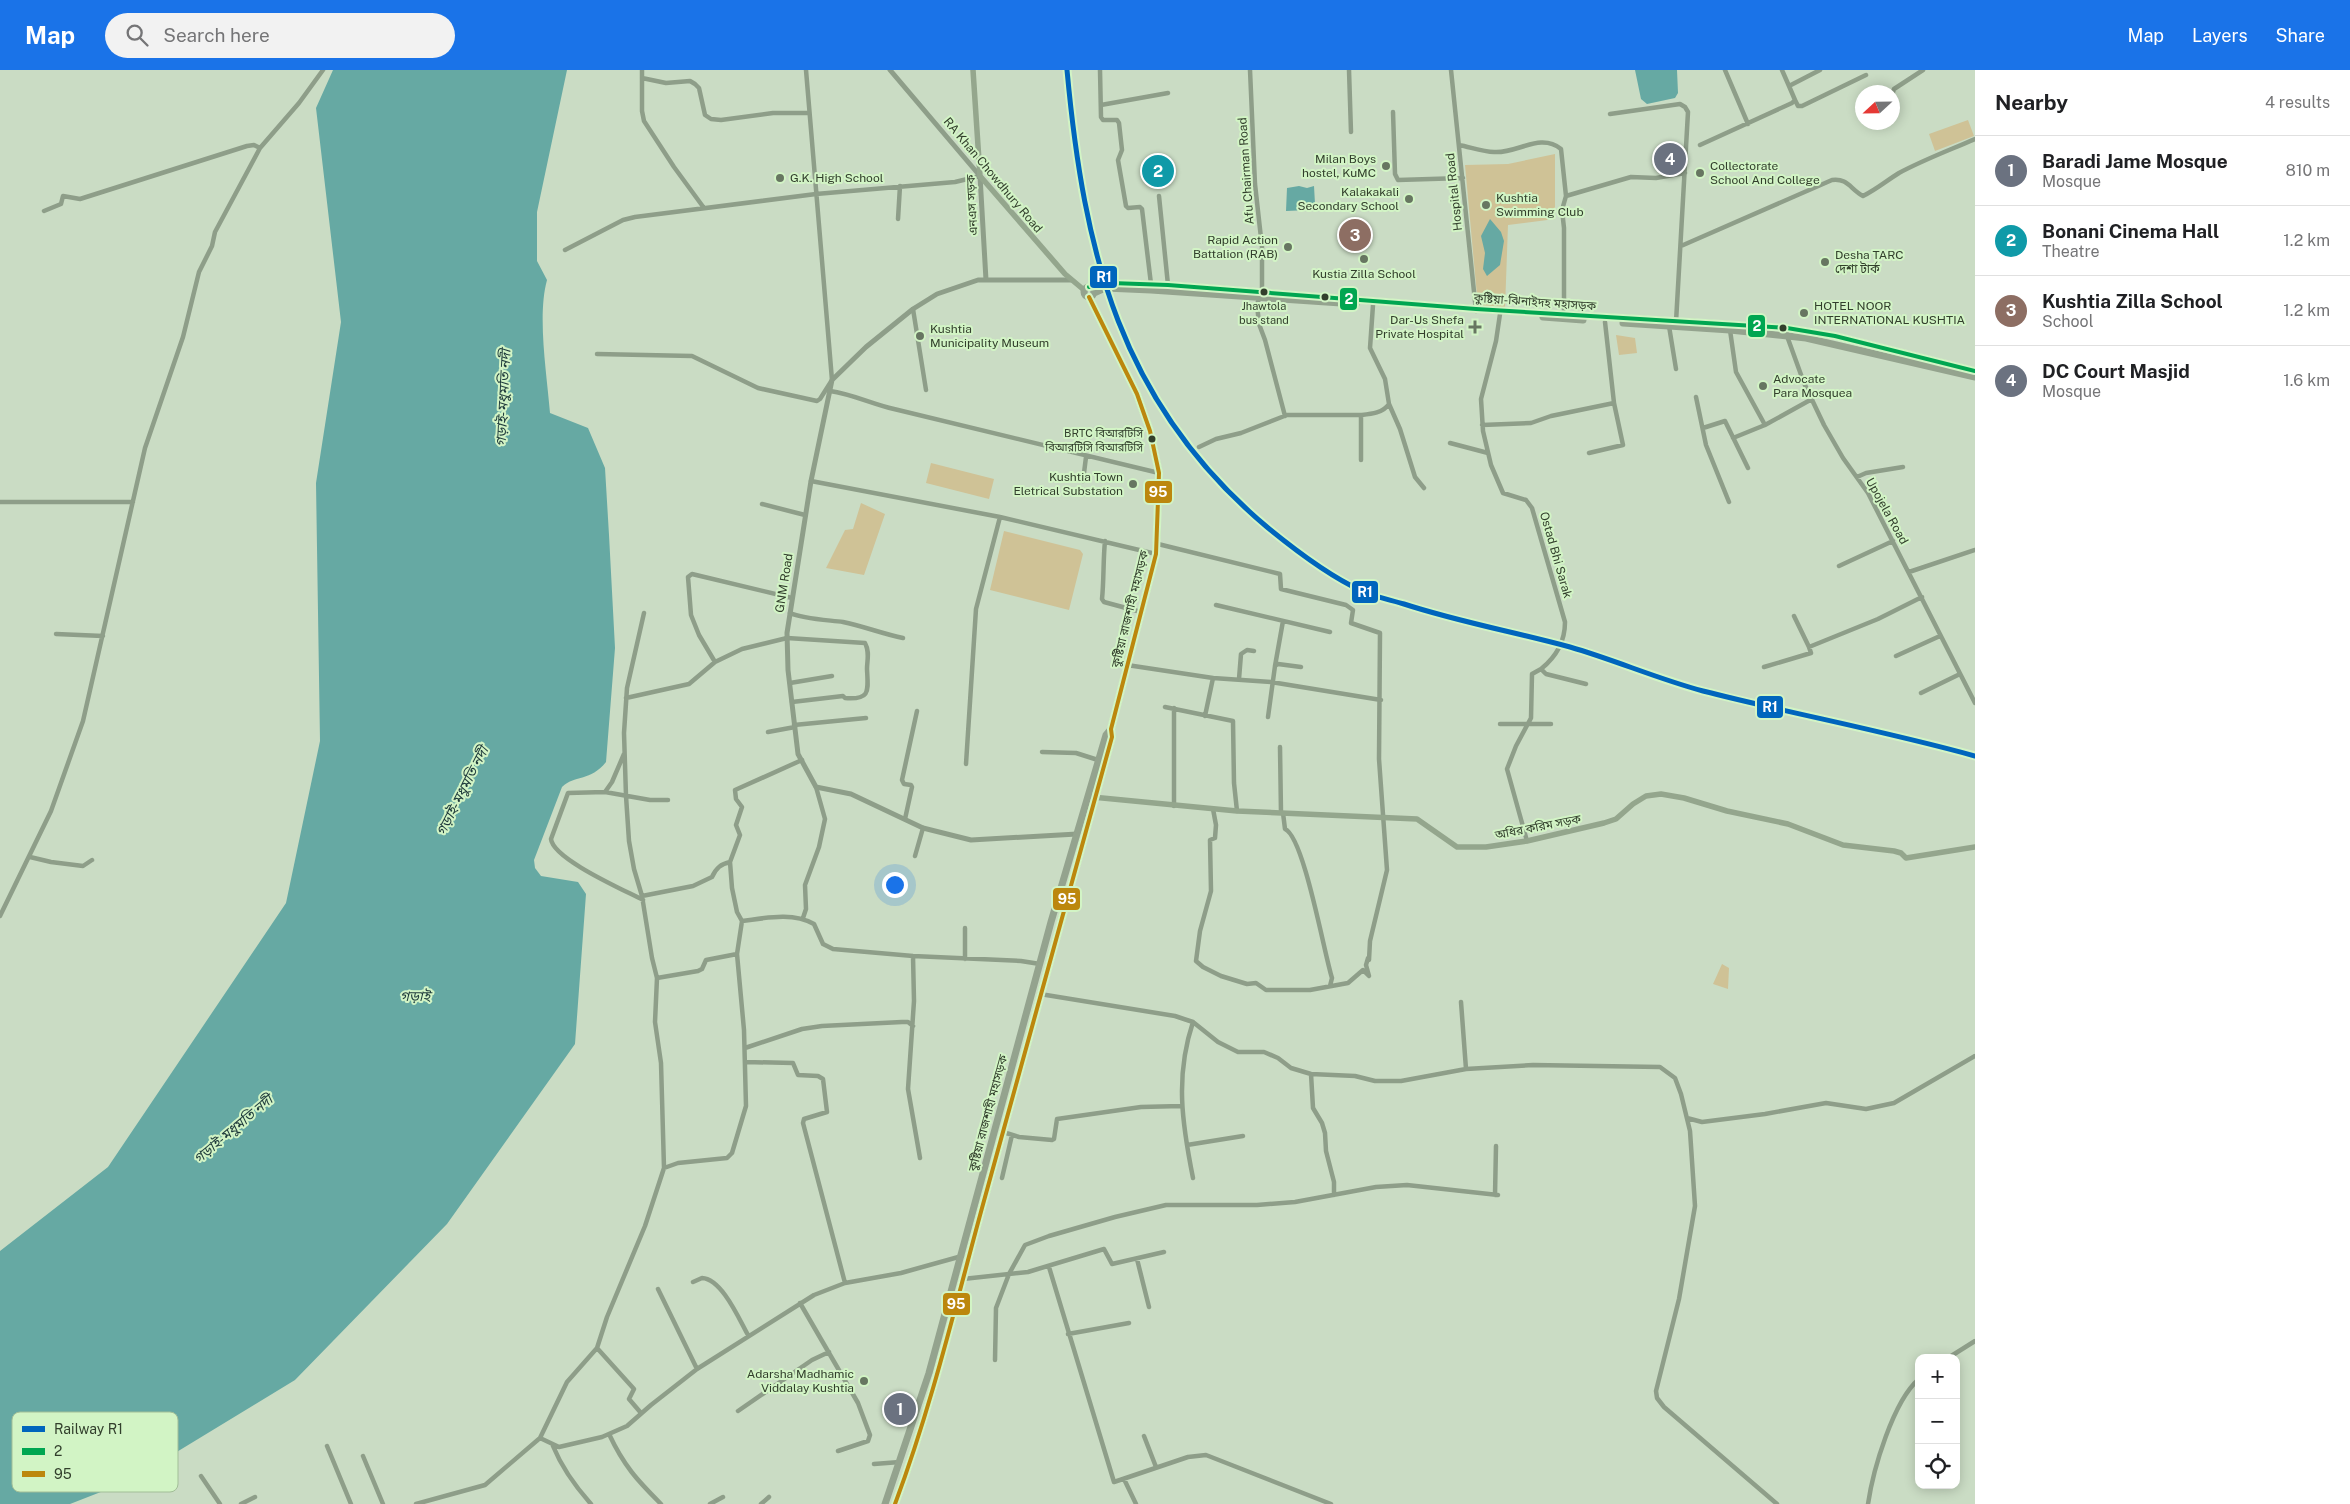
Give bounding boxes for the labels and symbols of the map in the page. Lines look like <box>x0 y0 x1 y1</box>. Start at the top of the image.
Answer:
north arrow <box>1855 85 1900 130</box>
street label: RA Khan Chowdhury Road <box>941 115 1045 235</box>
street label: Afu Chairman Road <box>1235 117 1257 225</box>
pin: 4 <box>1654 140 1686 178</box>
pin: 2 <box>1142 152 1174 190</box>
place label: Milan Boys hostel, KuMC <box>1302 152 1376 180</box>
street label: Hospital Road <box>1443 152 1465 232</box>
place label: Collectorate School And College <box>1710 159 1820 187</box>
marker: Milan Boys hostel, KuMC <box>1380 160 1392 172</box>
marker: Collectorate School And College <box>1694 167 1706 179</box>
place label: G.K. High School <box>790 171 884 185</box>
marker: G.K. High School <box>774 172 786 184</box>
street label: এনএস সড়ক <box>963 174 981 236</box>
place label: Kalakakali Secondary School <box>1297 185 1399 213</box>
place label: Kushtia Swimming Club <box>1496 191 1584 219</box>
marker: Kalakakali Secondary School <box>1403 193 1415 205</box>
marker: Kushtia Swimming Club <box>1480 199 1492 211</box>
pin: 3 <box>1339 216 1371 254</box>
place label: Rapid Action Battalion (RAB) <box>1193 233 1278 261</box>
marker: Rapid Action Battalion (RAB) <box>1282 241 1294 253</box>
place label: Desha TARC দেশা টার্ক <box>1835 248 1903 276</box>
marker: Kustia Zilla School <box>1358 253 1370 265</box>
marker: Desha TARC দেশা টার্ক <box>1819 256 1831 268</box>
line badge: R1 <box>1089 265 1118 289</box>
place label: Kustia Zilla School <box>1312 267 1416 281</box>
text: R1 <box>1096 269 1112 285</box>
marker: Jhawtola bus stand <box>1259 287 1269 297</box>
line badge: 2 <box>1339 287 1358 311</box>
street label: কুষ্টিয়া-ঝিনাইদহ মহাসড়ক <box>1472 290 1597 314</box>
text: 2 <box>1345 291 1354 307</box>
unlabelled marker <box>1320 292 1330 302</box>
place label: HOTEL NOOR INTERNATIONAL KUSHTIA <box>1814 299 1966 327</box>
place label: Jhawtola bus stand <box>1239 300 1289 326</box>
marker: HOTEL NOOR INTERNATIONAL KUSHTIA <box>1798 307 1810 319</box>
place label: Dar-Us Shefa Private Hospital <box>1375 313 1464 341</box>
line badge: 2 <box>1747 314 1766 338</box>
text: 2 <box>1753 318 1762 334</box>
marker: Dar-Us Shefa Private Hospital <box>1468 320 1482 334</box>
place label: Kushtia Municipality Museum <box>930 322 1049 350</box>
unlabelled marker <box>1778 323 1788 333</box>
marker: Kushtia Municipality Museum <box>914 330 926 342</box>
water label: গড়াই-মধুমতি নদী <box>492 346 515 447</box>
place label: Advocate Para Mosquea <box>1773 372 1852 400</box>
marker: Advocate Para Mosquea <box>1757 380 1769 392</box>
place label: BRTC বিআরটিসি বিআরটিসি বিআরটিসি <box>1044 427 1143 453</box>
marker: BRTC বিআরটিসি বিআরটিসি বিআরটিসি <box>1147 434 1157 444</box>
place label: Kushtia Town Eletrical Substation <box>1013 470 1123 498</box>
street label: Upojela Road <box>1863 475 1911 547</box>
marker: Kushtia Town Eletrical Substation <box>1127 478 1139 490</box>
line badge: 95 <box>1144 480 1173 504</box>
text: 95 <box>1149 484 1167 500</box>
street label: Ostad Bhi Sarak <box>1537 510 1575 600</box>
street label: কুষ্টিয়া রাজশাহী মহাসড়ক <box>1107 549 1152 670</box>
street label: GNM Road <box>772 552 796 614</box>
line badge: R1 <box>1351 580 1379 604</box>
text: R1 <box>1357 584 1373 600</box>
line badge: R1 <box>1756 695 1784 719</box>
text: R1 <box>1762 699 1778 715</box>
water label: গড়াই-মধুমতি নদী <box>433 741 494 839</box>
street label: অধির করিম সড়ক <box>1493 811 1582 842</box>
your location <box>882 872 908 898</box>
line badge: 95 <box>1052 887 1081 911</box>
text: 95 <box>1058 891 1076 907</box>
water label: গড়াই <box>400 988 433 1004</box>
street label: কুষ্টিয়া রাজশাহী মহাসড়ক <box>964 1053 1011 1174</box>
water label: গড়াই-মধুমতি নদী <box>190 1089 279 1167</box>
line badge: 95 <box>942 1292 971 1316</box>
text: 95 <box>947 1296 965 1312</box>
place label: Adarsha Madhamic Viddalay Kushtia <box>747 1367 854 1395</box>
marker: Adarsha Madhamic Viddalay Kushtia <box>858 1375 870 1387</box>
pin: 1 <box>884 1390 916 1428</box>
legend <box>12 1412 178 1492</box>
text: Railway R1 <box>54 1421 123 1437</box>
text: 2 <box>54 1443 62 1459</box>
text: 95 <box>54 1466 72 1482</box>

